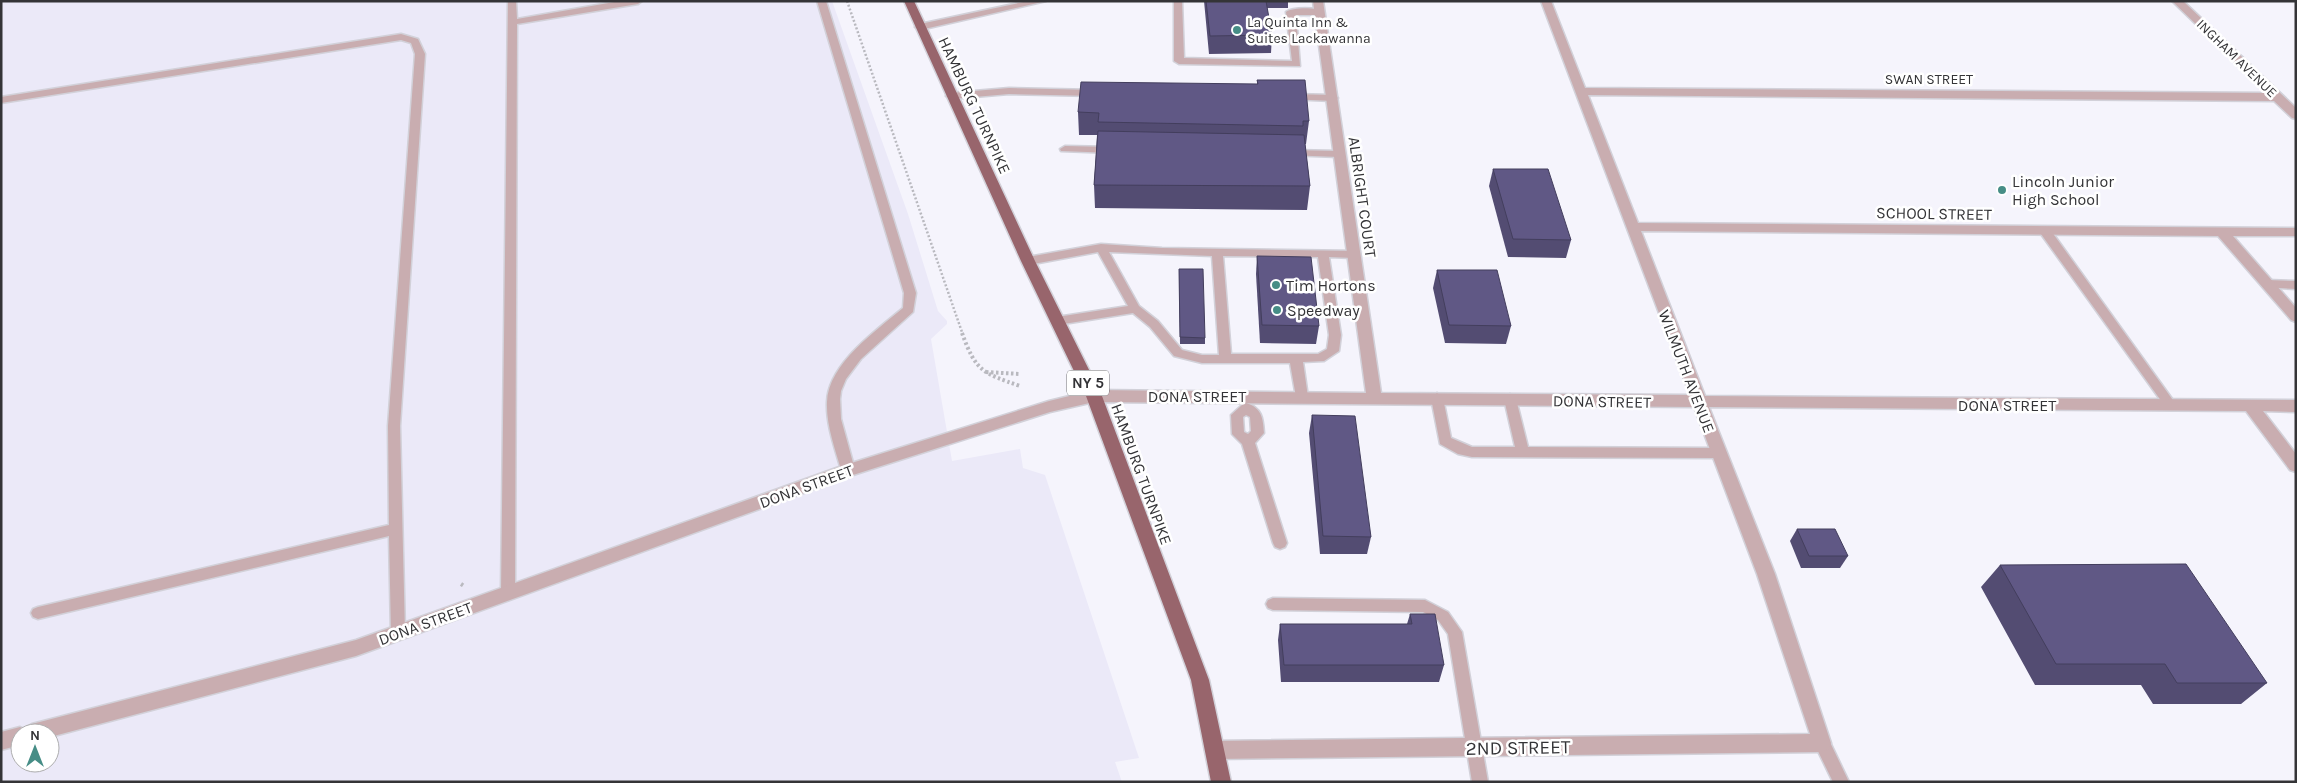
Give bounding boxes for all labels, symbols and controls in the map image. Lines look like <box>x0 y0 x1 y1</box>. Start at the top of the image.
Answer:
place label: La Quinta Inn & Suites Lackawanna <box>1247 14 1371 47</box>
street label: INGHAM AVENUE <box>2193 16 2280 101</box>
marker: La Quinta Inn & Suites Lackawanna <box>1231 24 1243 36</box>
street label: HAMBURG TURNPIKE <box>934 34 1015 177</box>
street label: SWAN STREET <box>1885 71 1973 88</box>
street label: ALBRIGHT COURT <box>1345 135 1380 259</box>
place label: Lincoln Junior High School <box>2012 172 2114 209</box>
marker: Lincoln Junior High School <box>1996 184 2008 196</box>
street label: SCHOOL STREET <box>1876 203 1992 224</box>
place label: Tim Hortons <box>1286 276 1376 295</box>
marker: Tim Hortons <box>1270 279 1282 291</box>
place label: Speedway <box>1287 301 1360 320</box>
marker: Speedway <box>1271 304 1283 316</box>
street label: WILMUTH AVENUE <box>1654 307 1719 435</box>
road number: NY 5 <box>1067 370 1109 396</box>
street label: DONA STREET <box>1148 387 1246 406</box>
street label: DONA STREET <box>1553 391 1651 412</box>
street label: DONA STREET <box>1958 396 2056 415</box>
street label: HAMBURG TURNPIKE <box>1107 401 1176 547</box>
street label: DONA STREET <box>757 461 856 512</box>
street label: DONA STREET <box>376 598 475 649</box>
north arrow <box>10 723 60 773</box>
text: N <box>30 727 40 744</box>
street label: 2ND STREET <box>1466 736 1571 760</box>

